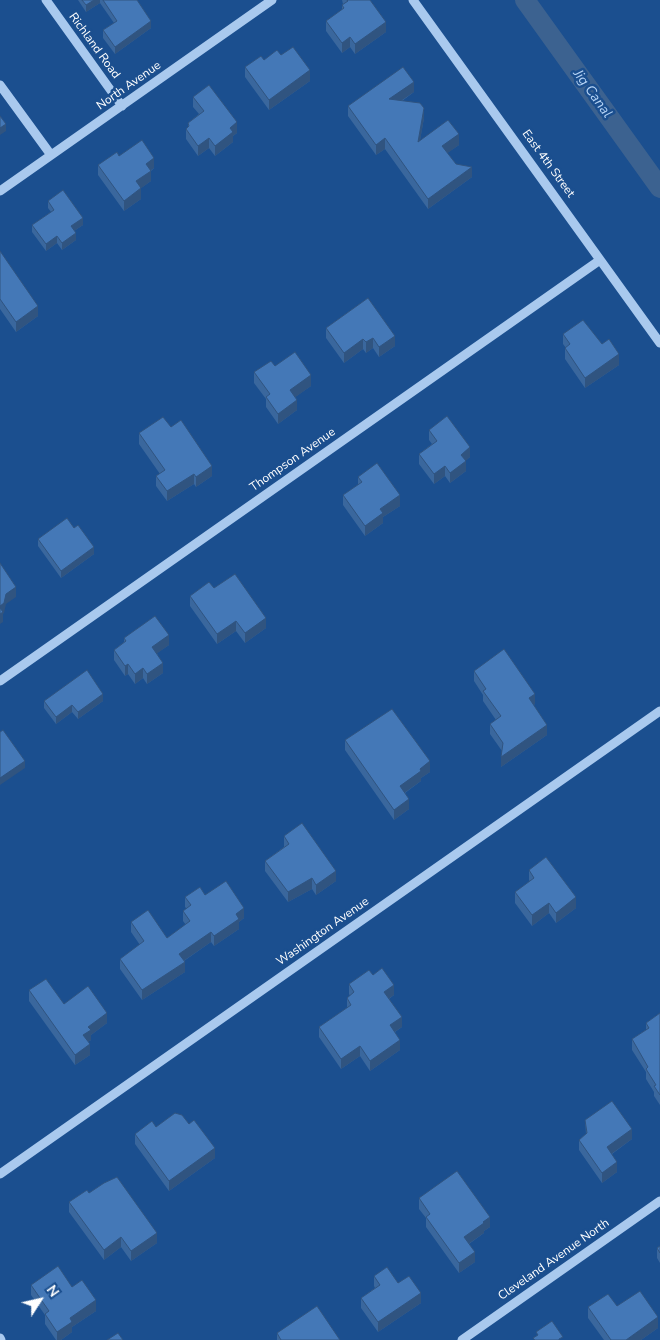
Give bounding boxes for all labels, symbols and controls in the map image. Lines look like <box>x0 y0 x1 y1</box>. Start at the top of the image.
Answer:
street label: Richland Road <box>65 10 123 82</box>
street label: North Avenue <box>94 59 164 113</box>
water label: Jig Canal <box>569 67 615 121</box>
street label: East 4th Street <box>519 127 577 201</box>
street label: Thompson Avenue <box>247 425 339 495</box>
street label: Washington Avenue <box>274 895 372 969</box>
street label: Cleveland Avenue North <box>496 1216 612 1304</box>
north arrow <box>15 1275 65 1325</box>
text: N <box>42 1281 63 1301</box>

